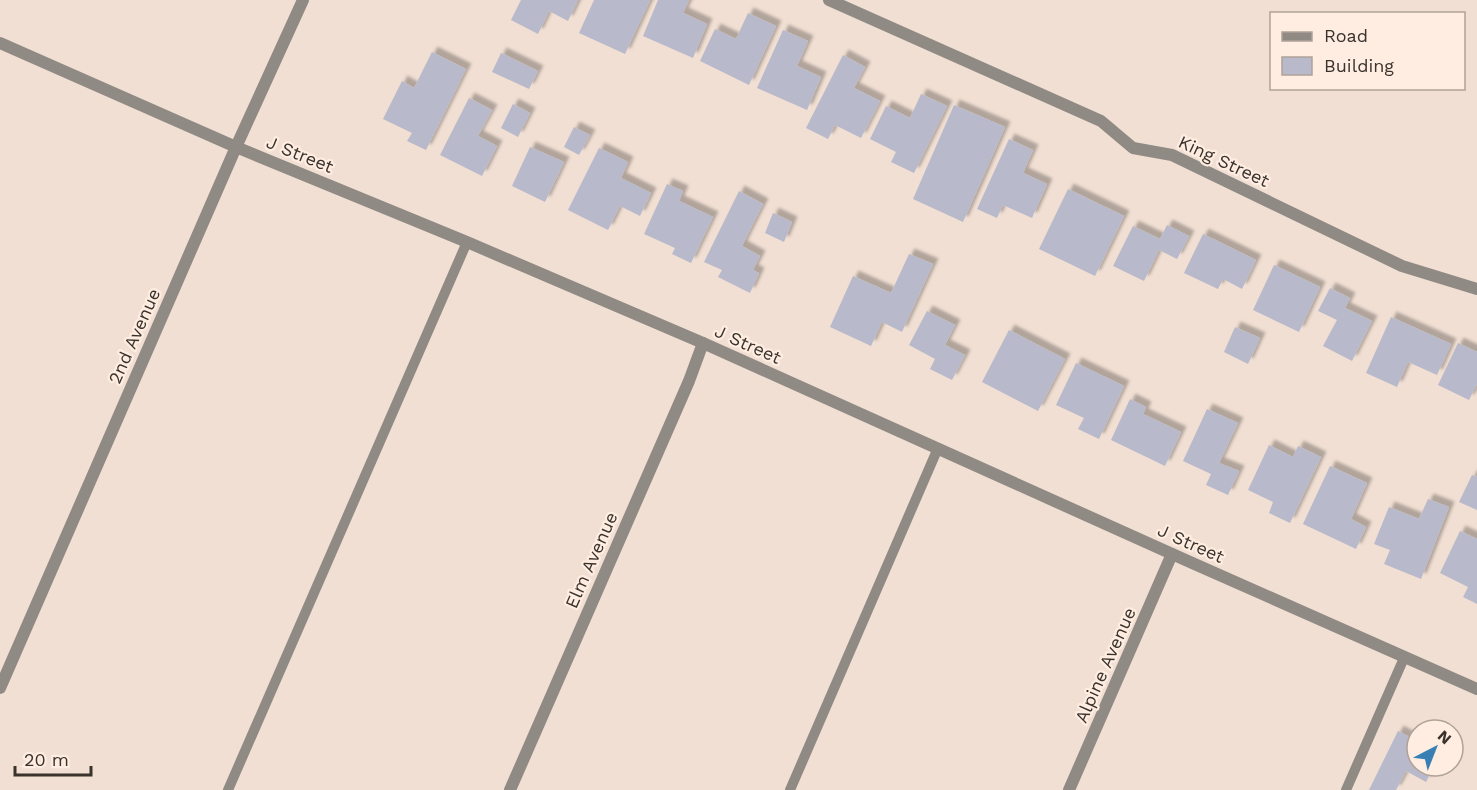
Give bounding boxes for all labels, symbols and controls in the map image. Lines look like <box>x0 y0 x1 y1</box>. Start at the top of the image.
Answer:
legend <box>1270 12 1465 90</box>
text: Road <box>1324 25 1368 46</box>
text: Building <box>1324 55 1394 76</box>
street label: J Street <box>263 131 337 177</box>
street label: King Street <box>1175 131 1273 191</box>
street label: 2nd Avenue <box>104 285 164 387</box>
street label: J Street <box>712 320 785 368</box>
street label: Elm Avenue <box>560 509 622 611</box>
street label: J Street <box>1155 519 1228 567</box>
street label: Alpine Avenue <box>1070 604 1140 726</box>
north arrow <box>1405 718 1465 778</box>
text: N <box>1434 726 1455 748</box>
scale bar <box>15 739 92 777</box>
text: 20 m <box>24 749 69 770</box>

